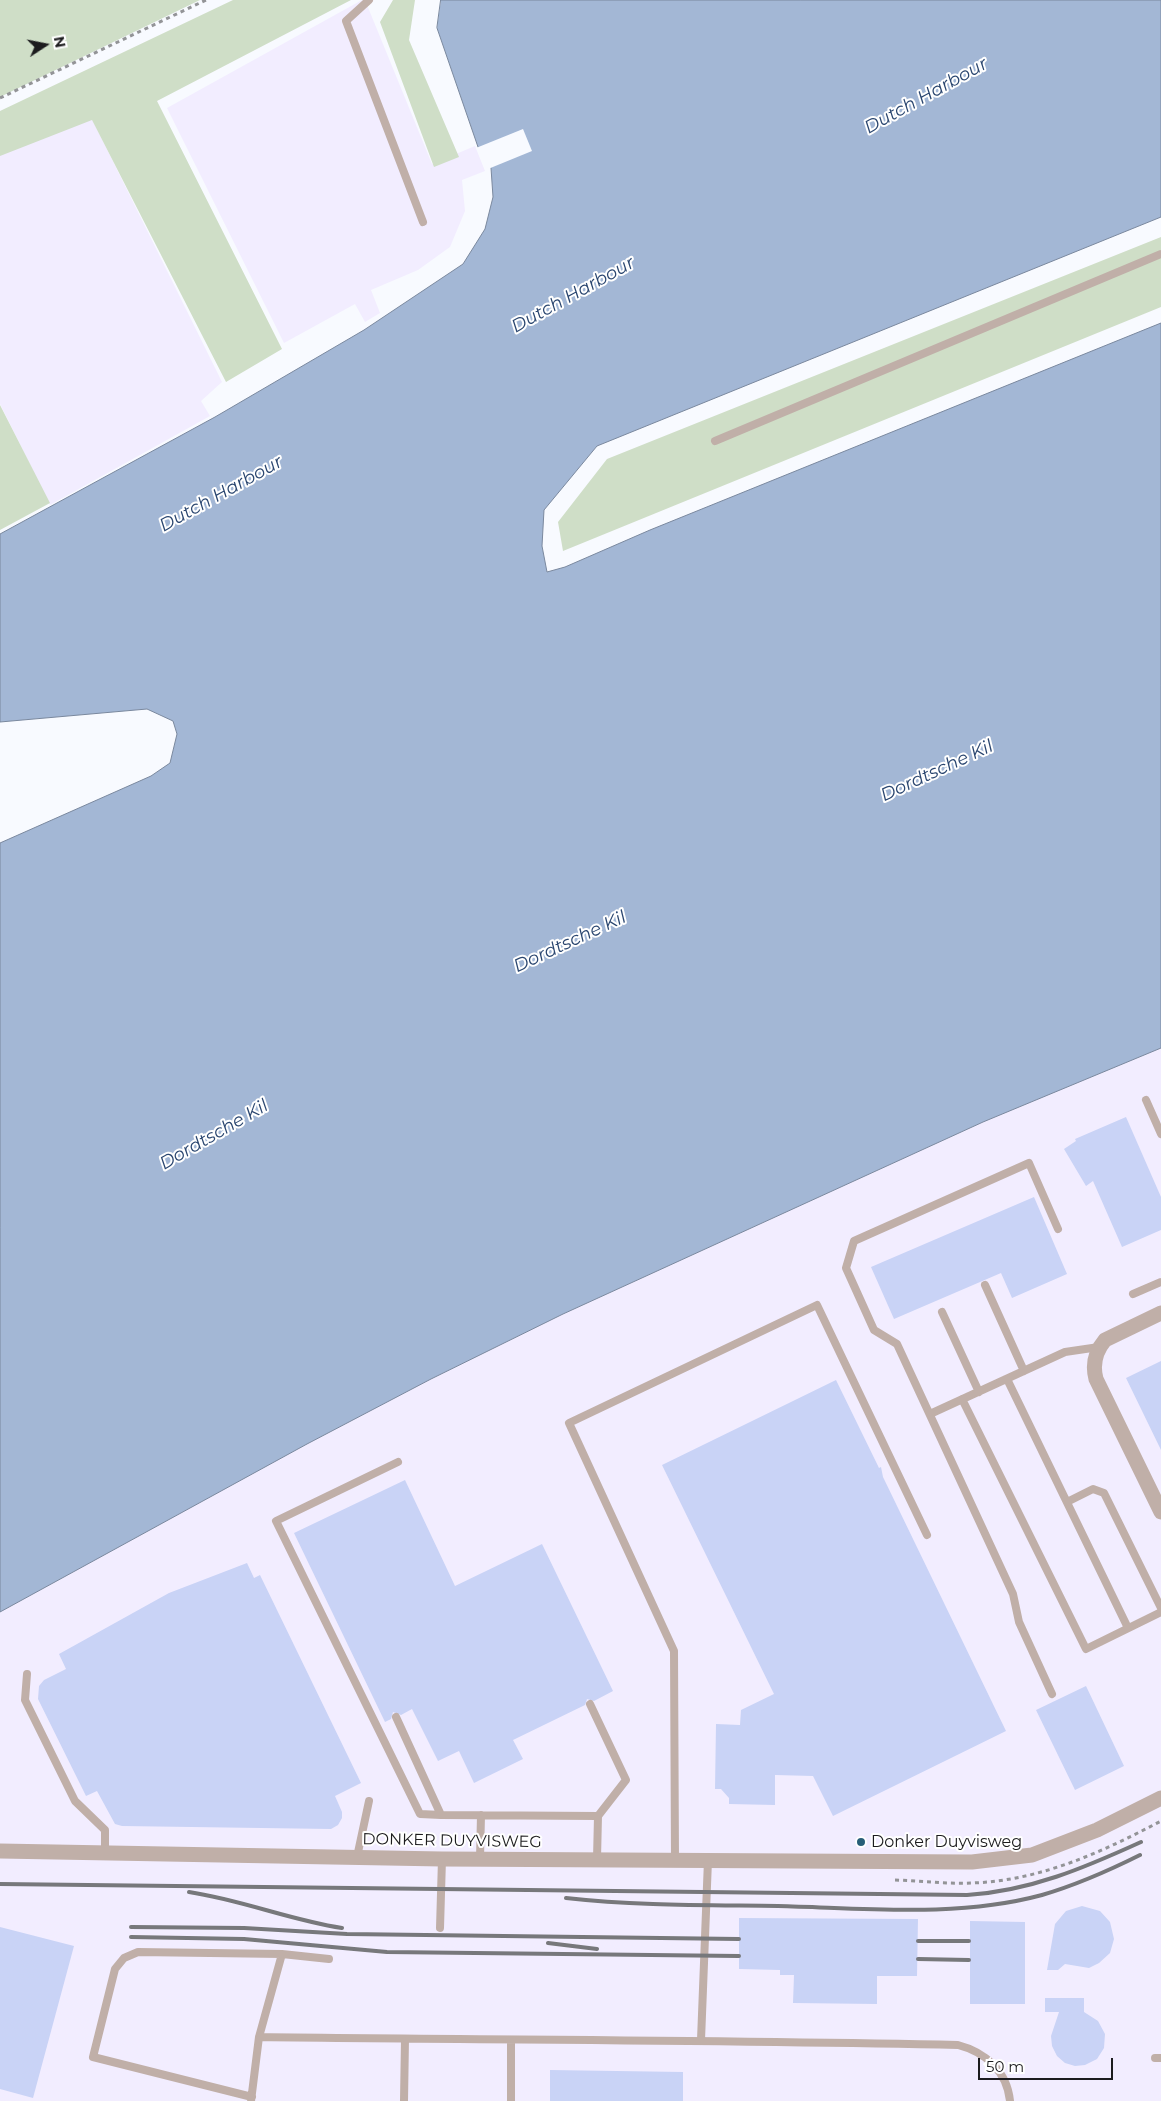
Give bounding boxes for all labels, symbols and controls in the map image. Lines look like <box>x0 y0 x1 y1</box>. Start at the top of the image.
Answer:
north arrow <box>20 20 70 70</box>
text: N <box>50 35 70 49</box>
water label: Dutch Harbour <box>861 53 991 139</box>
water label: Dutch Harbour <box>508 252 638 338</box>
water label: Dutch Harbour <box>156 451 286 537</box>
water label: Dordtsche Kil <box>877 735 997 807</box>
water label: Dordtsche Kil <box>510 906 630 978</box>
water label: Dordtsche Kil <box>156 1095 272 1175</box>
street label: DONKER DUYVISWEG <box>362 1830 542 1852</box>
place label: Donker Duyvisweg <box>871 1832 1022 1852</box>
marker: Donker Duyvisweg <box>855 1836 867 1848</box>
scale bar <box>981 2048 1116 2080</box>
text: 50 m <box>986 2057 1024 2076</box>

